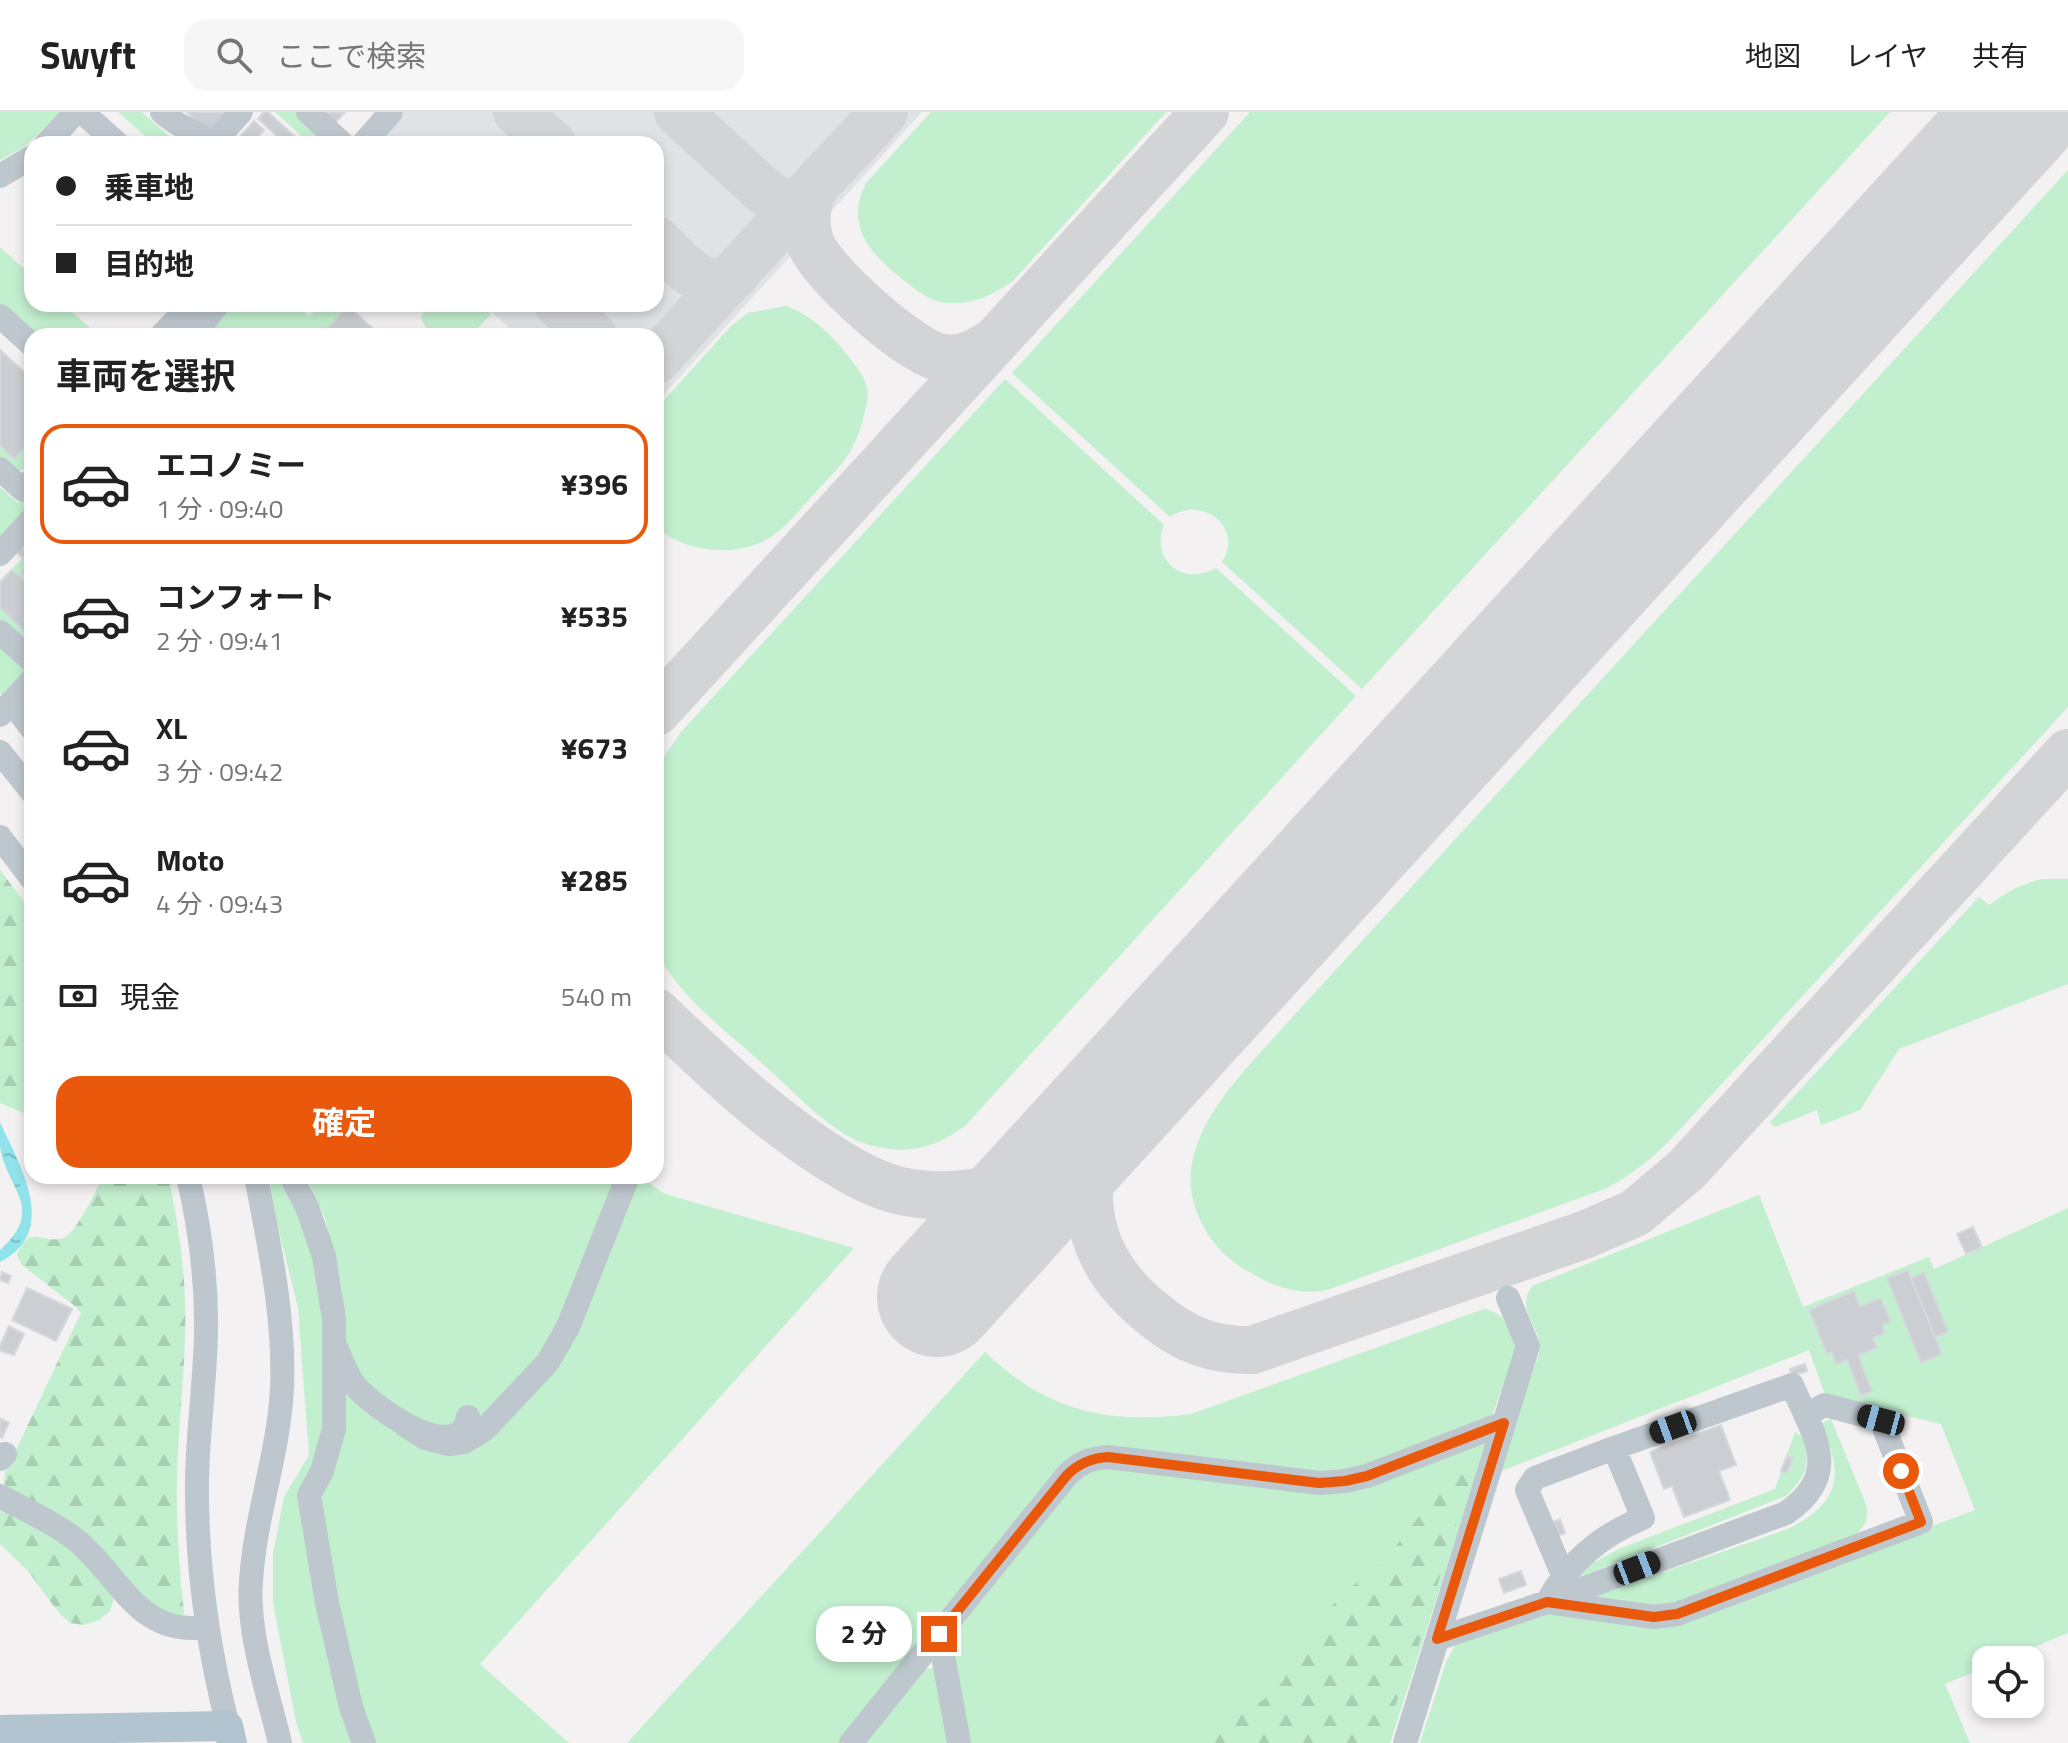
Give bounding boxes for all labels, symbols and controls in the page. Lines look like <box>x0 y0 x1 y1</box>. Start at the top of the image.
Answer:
search box <box>184 19 744 91</box>
text: Swyft <box>40 26 136 84</box>
icon: search <box>212 33 256 77</box>
text: ここで検索 <box>276 33 426 79</box>
text: 地図 <box>1745 34 1801 77</box>
text: レイヤ <box>1845 34 1928 77</box>
text: 共有 <box>1972 34 2028 77</box>
text: 乗車地 <box>104 164 194 210</box>
text: 目的地 <box>104 241 194 287</box>
text: 車両を選択 <box>56 348 236 403</box>
text: エコノミー <box>156 442 306 488</box>
icon: car <box>60 448 132 520</box>
text: ¥396 <box>561 461 628 507</box>
text: 1 分 · 09:40 <box>156 489 283 528</box>
text: コンフォート <box>156 574 335 620</box>
icon: car <box>60 580 132 652</box>
text: ¥535 <box>561 593 628 639</box>
text: 2 分 · 09:41 <box>156 621 283 660</box>
text: XL <box>156 705 187 751</box>
icon: car <box>60 712 132 784</box>
text: ¥673 <box>561 725 628 771</box>
text: 3 分 · 09:42 <box>156 752 283 791</box>
text: Moto <box>156 837 224 883</box>
icon: car <box>60 844 132 916</box>
text: ¥285 <box>561 857 628 903</box>
text: 4 分 · 09:43 <box>156 884 283 923</box>
icon: cash <box>56 974 100 1018</box>
text: 現金 <box>120 974 180 1020</box>
text: 540 m <box>561 977 632 1016</box>
button: 確定 <box>56 1076 632 1168</box>
car <box>1855 1402 1907 1438</box>
car <box>1646 1408 1700 1446</box>
route start <box>1883 1453 1919 1489</box>
car <box>1610 1548 1664 1588</box>
callout: 2 分 <box>815 1606 911 1662</box>
text: 2 分 <box>841 1614 887 1653</box>
route end <box>921 1616 957 1652</box>
map controls <box>1972 1646 2044 1718</box>
button: locate <box>1972 1646 2044 1718</box>

